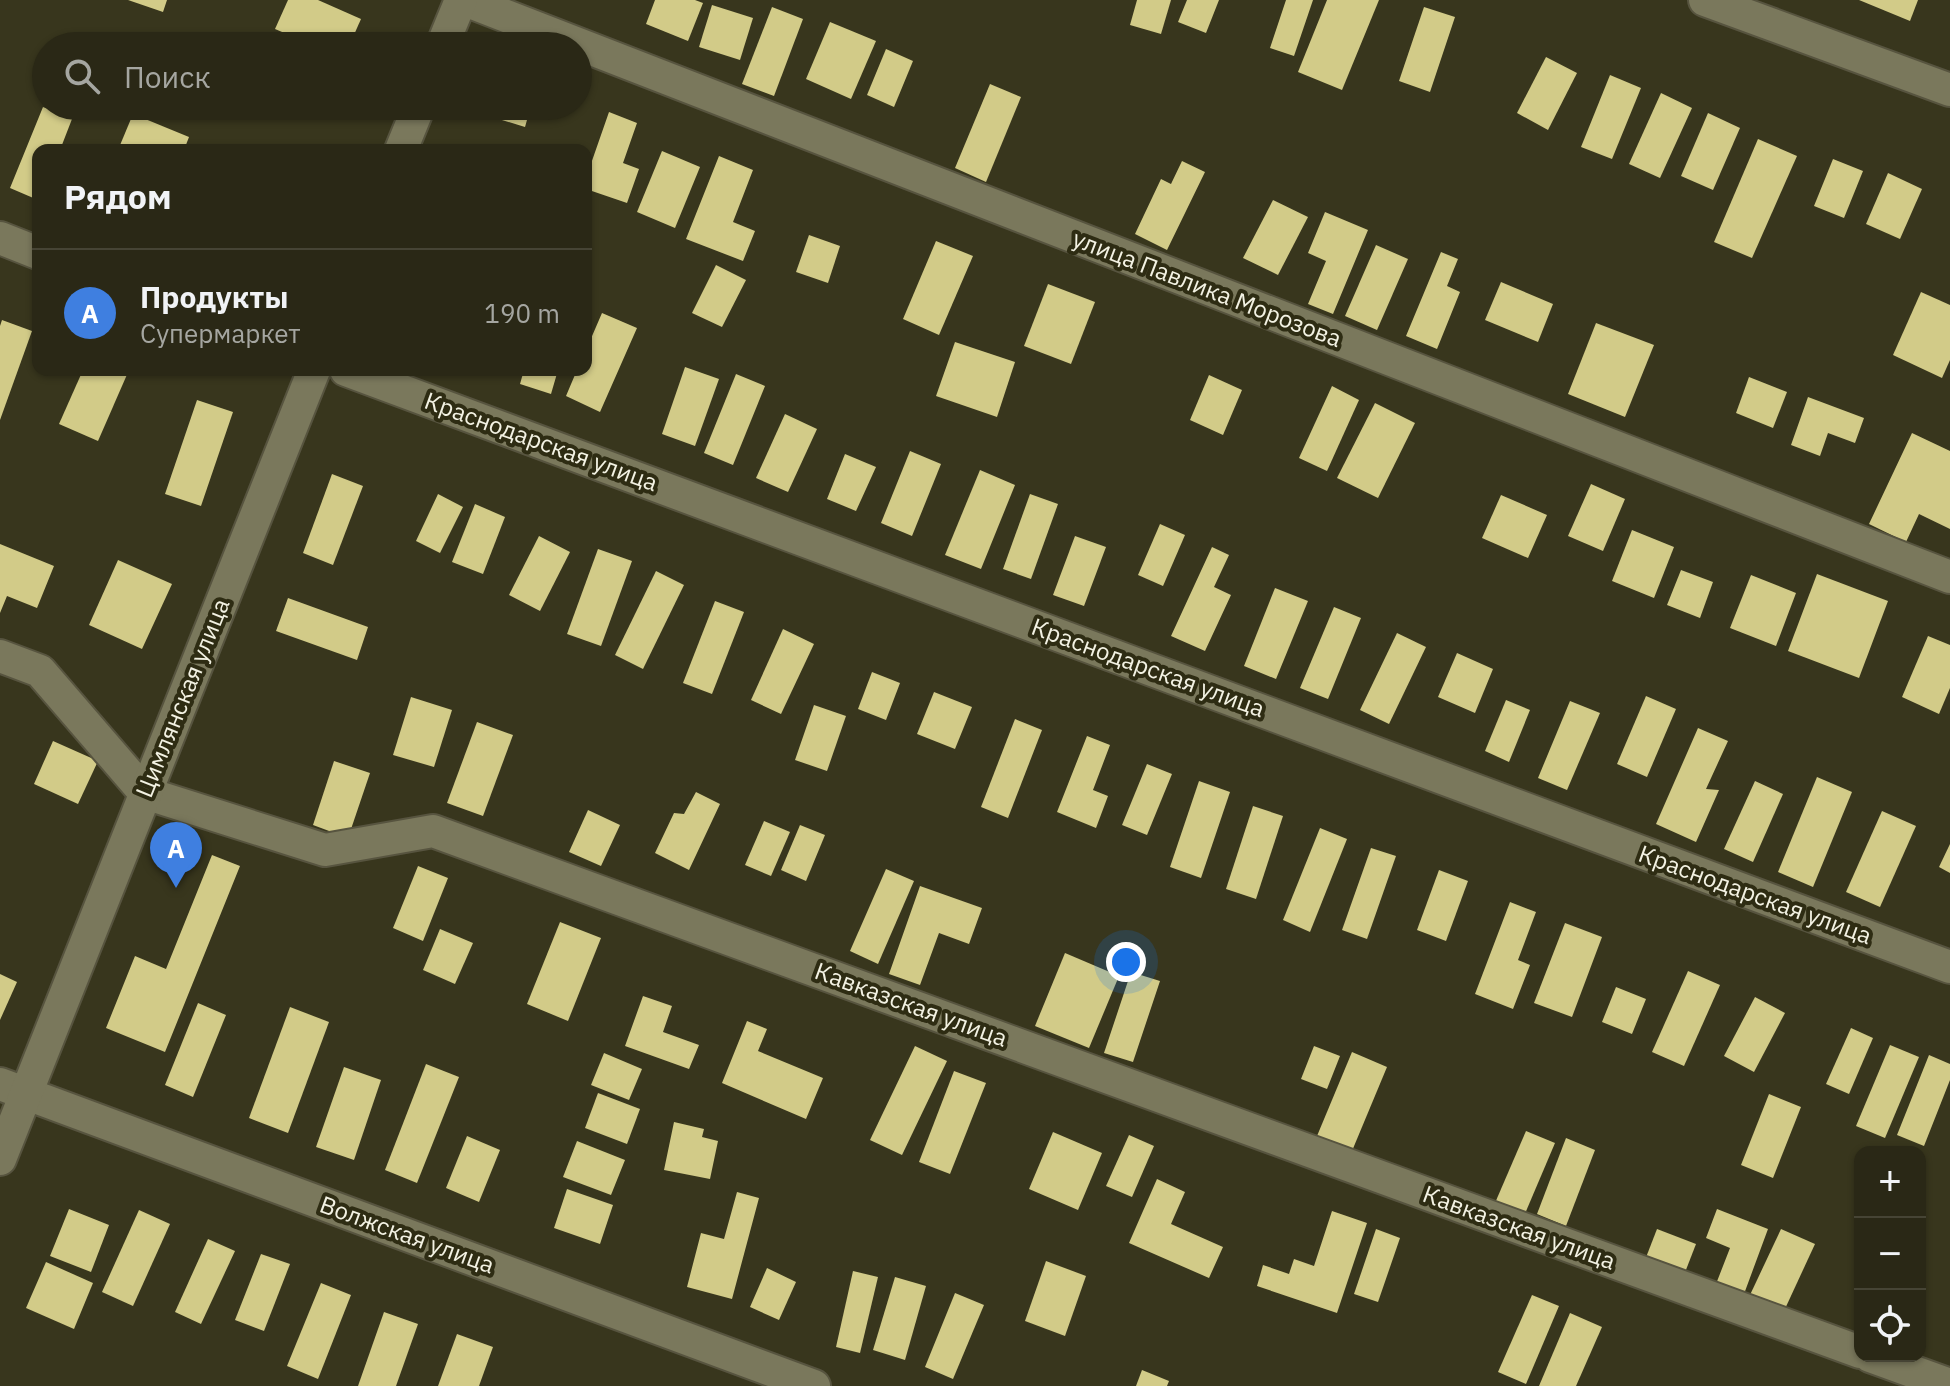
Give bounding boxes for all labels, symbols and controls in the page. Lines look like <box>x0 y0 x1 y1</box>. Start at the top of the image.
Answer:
search box <box>32 32 592 120</box>
icon: search <box>60 54 104 98</box>
text: Поиск <box>124 57 211 96</box>
text: Рядом <box>64 174 172 218</box>
street label: улица Павлика Морозова <box>1068 222 1347 354</box>
text: Продукты <box>140 277 289 316</box>
text: A <box>81 296 99 330</box>
text: 190 m <box>484 296 560 330</box>
text: Супермаркет <box>140 316 301 350</box>
street label: Краснодарская улица <box>420 384 663 498</box>
street label: Цимлянская улица <box>128 593 237 802</box>
street label: Краснодарская улица <box>1027 610 1270 724</box>
pin: A <box>150 822 202 888</box>
street label: Краснодарская улица <box>1634 837 1877 951</box>
your location <box>1106 942 1146 982</box>
street label: Кавказская улица <box>811 954 1012 1054</box>
map controls <box>1854 1146 1926 1362</box>
button: + <box>1854 1146 1926 1218</box>
street label: Кавказская улица <box>1419 1177 1620 1277</box>
street label: Волжская улица <box>316 1188 499 1281</box>
button: − <box>1854 1218 1926 1290</box>
button: locate <box>1854 1290 1926 1362</box>

